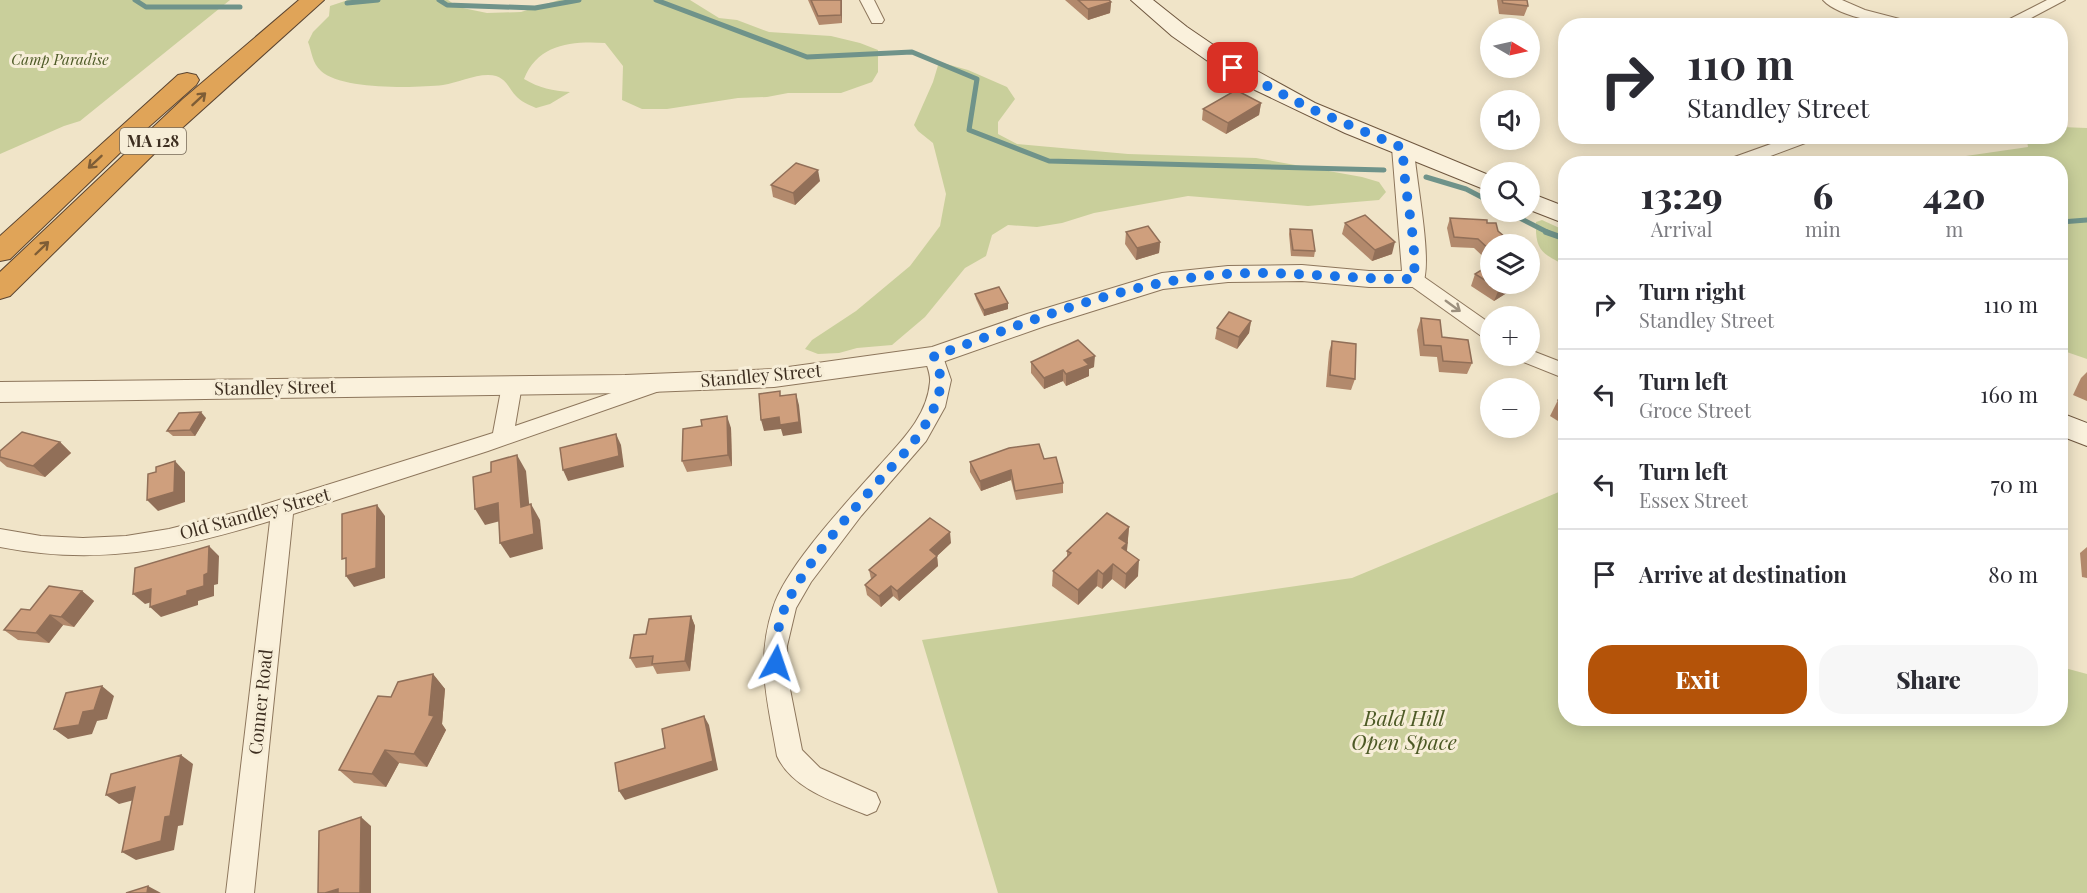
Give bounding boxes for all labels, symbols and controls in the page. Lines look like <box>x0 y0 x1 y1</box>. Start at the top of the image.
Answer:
north arrow <box>1480 18 1540 78</box>
map controls <box>1480 18 1540 438</box>
text: 110 m <box>1687 35 1794 91</box>
pin <box>1207 42 1258 93</box>
icon: right <box>1588 42 1666 120</box>
park label: Camp Paradise <box>11 49 109 69</box>
icon: arrive <box>1216 51 1249 84</box>
text: Standley Street <box>1687 89 1869 125</box>
button: sound <box>1480 90 1540 150</box>
one-way arrow <box>191 92 206 107</box>
road number: MA 128 <box>120 128 186 154</box>
one-way arrow <box>88 155 103 169</box>
button: search <box>1480 162 1540 222</box>
text: 13:29 <box>1640 170 1723 218</box>
text: 6 <box>1813 170 1833 218</box>
text: 420 <box>1923 170 1986 218</box>
text: Arrival <box>1651 215 1712 242</box>
text: min <box>1805 215 1841 242</box>
text: m <box>1945 215 1963 242</box>
button: layers <box>1480 234 1540 294</box>
one-way arrow <box>34 241 49 255</box>
text: Turn right <box>1639 276 1745 306</box>
icon: right <box>1588 288 1621 321</box>
text: 110 m <box>1984 289 2038 319</box>
one-way arrow <box>1444 299 1460 312</box>
button: + <box>1480 306 1540 366</box>
text: Standley Street <box>1639 306 1774 333</box>
street label: Standley Street <box>699 358 823 392</box>
text: Turn left <box>1639 366 1728 396</box>
street label: Standley Street <box>214 374 337 400</box>
button: − <box>1480 378 1540 438</box>
icon: left <box>1588 378 1621 411</box>
text: 160 m <box>1980 379 2038 409</box>
text: Groce Street <box>1639 396 1751 423</box>
text: Turn left <box>1639 456 1728 486</box>
icon: left <box>1588 468 1621 501</box>
text: 70 m <box>1991 469 2038 499</box>
street label: Old Standley Street <box>177 481 333 545</box>
text: Essex Street <box>1639 486 1748 513</box>
icon: arrive <box>1588 558 1621 591</box>
text: Arrive at destination <box>1639 559 1847 589</box>
text: 80 m <box>1988 559 2038 589</box>
position arrow <box>744 631 808 695</box>
button: Exit <box>1588 645 1807 714</box>
button: Share <box>1819 645 2038 714</box>
street label: Conner Road <box>243 647 278 756</box>
park label: Bald Hill Open Space <box>1351 703 1457 755</box>

